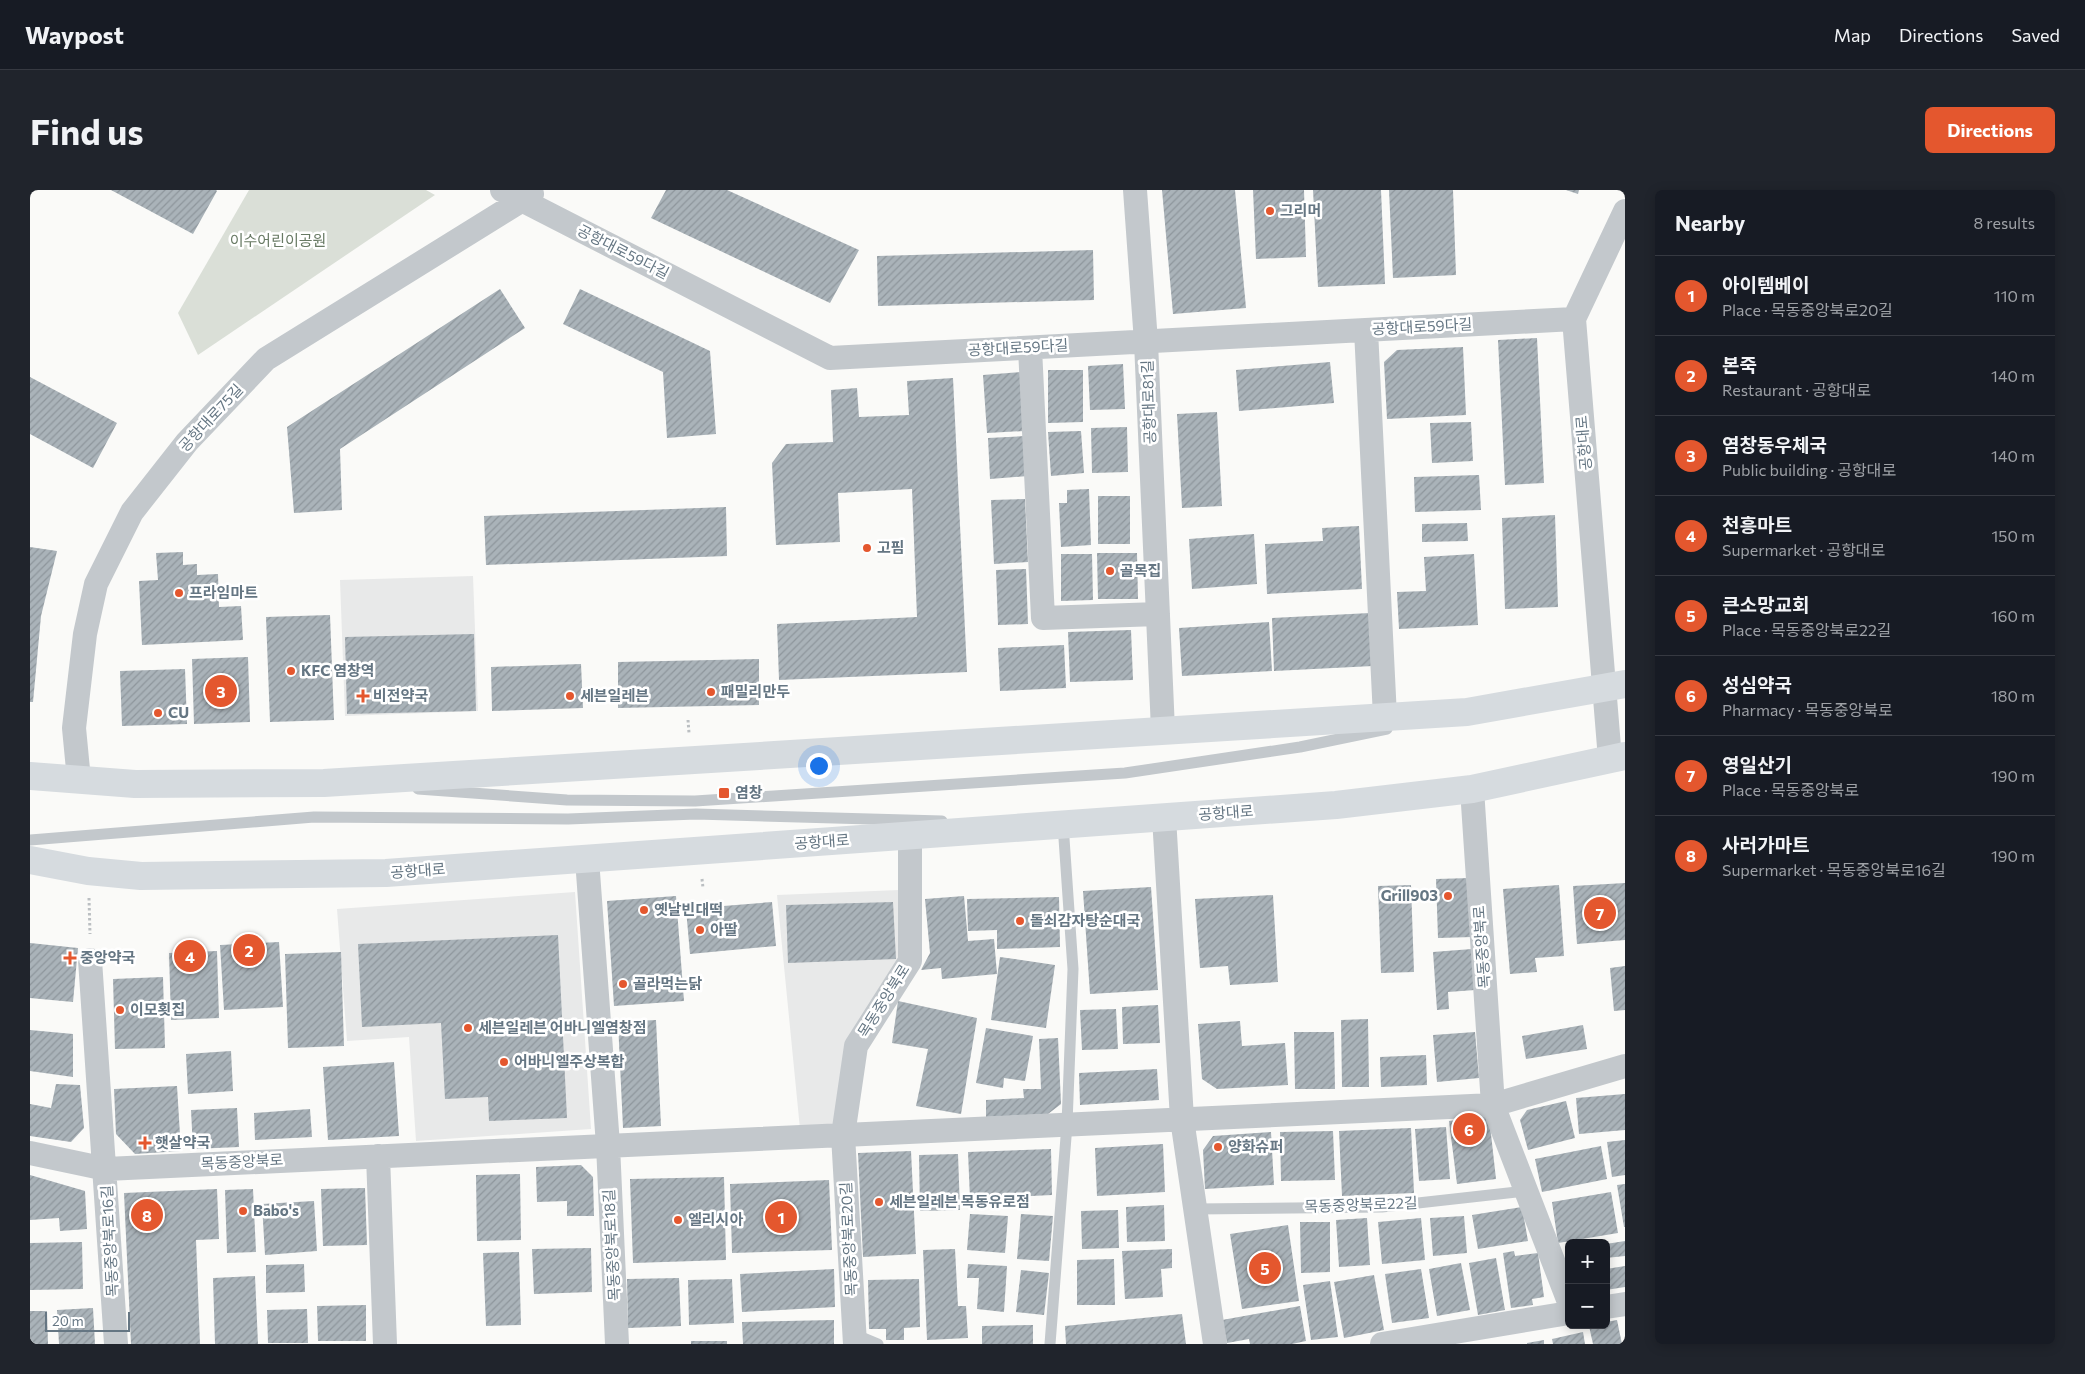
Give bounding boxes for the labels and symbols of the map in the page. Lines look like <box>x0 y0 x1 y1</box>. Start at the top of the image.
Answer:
place label: 그리머 <box>1280 201 1321 219</box>
marker: 그리머 <box>1264 205 1276 217</box>
street label: 공항대로59다길 <box>575 220 672 282</box>
park label: 이수어린이공원 <box>230 231 326 249</box>
street label: 공항대로59다길 <box>1371 314 1473 338</box>
street label: 공항대로59다길 <box>967 335 1069 359</box>
street label: 공항대로81길 <box>1138 359 1158 445</box>
street label: 공항대로75길 <box>175 380 246 455</box>
street label: 공항대로 <box>1572 415 1594 471</box>
place label: 고핌 <box>877 538 905 556</box>
marker: 고핌 <box>861 542 873 554</box>
place label: 골목집 <box>1120 561 1161 579</box>
marker: 골목집 <box>1104 565 1116 577</box>
place label: 프라임마트 <box>189 583 258 601</box>
marker: 프라임마트 <box>173 587 185 599</box>
place label: KFC 염창역 <box>301 661 375 679</box>
marker: KFC 염창역 <box>285 665 297 677</box>
pin: 3 <box>205 672 237 710</box>
place label: 패밀리만두 <box>721 682 790 700</box>
place label: 비전약국 <box>373 686 428 704</box>
place label: 세븐일레븐 <box>580 686 649 704</box>
marker: 패밀리만두 <box>705 686 717 698</box>
marker: 비전약국 <box>357 690 369 702</box>
marker: 세븐일레븐 <box>564 690 576 702</box>
place label: CU <box>168 703 189 721</box>
marker: CU <box>152 707 164 719</box>
your location <box>806 753 832 779</box>
place label: 염창 <box>735 783 763 801</box>
marker: 염창 <box>717 786 731 800</box>
street label: 공항대로 <box>1198 801 1254 823</box>
street label: 공항대로 <box>794 830 850 852</box>
street label: 공항대로 <box>390 859 446 881</box>
place label: Grill903 <box>1381 886 1438 904</box>
marker: Grill903 <box>1442 890 1454 902</box>
pin: 7 <box>1584 894 1616 932</box>
place label: 옛날빈대떡 <box>654 900 723 918</box>
marker: 옛날빈대떡 <box>638 904 650 916</box>
street label: 목동중앙북로 <box>1469 905 1493 989</box>
place label: 돌쇠감자탕순대국 <box>1030 911 1141 929</box>
marker: 돌쇠감자탕순대국 <box>1014 915 1026 927</box>
place label: 아딸 <box>710 920 738 938</box>
marker: 아딸 <box>694 924 706 936</box>
pin: 2 <box>233 931 265 969</box>
pin: 4 <box>174 937 206 975</box>
place label: 중앙약국 <box>80 948 135 966</box>
marker: 중앙약국 <box>64 952 76 964</box>
street label: 목동중앙북로 <box>854 961 913 1040</box>
place label: 골라먹는닭 <box>633 974 702 992</box>
marker: 골라먹는닭 <box>617 978 629 990</box>
place label: 이모횟집 <box>130 1000 185 1018</box>
marker: 이모횟집 <box>114 1004 126 1016</box>
place label: 세븐일레븐 어바니엘염창점 <box>478 1018 646 1036</box>
marker: 세븐일레븐 어바니엘염창점 <box>462 1022 474 1034</box>
place label: 어바니엘주상복합 <box>514 1052 625 1070</box>
marker: 어바니엘주상복합 <box>498 1056 510 1068</box>
pin: 6 <box>1453 1110 1485 1148</box>
place label: 햇살약국 <box>155 1133 210 1151</box>
marker: 햇살약국 <box>139 1137 151 1149</box>
place label: 양화슈퍼 <box>1228 1137 1283 1155</box>
marker: 양화슈퍼 <box>1212 1141 1224 1153</box>
street label: 목동중앙북로 <box>200 1150 284 1172</box>
street label: 목동중앙북로20길 <box>836 1181 860 1297</box>
street label: 목동중앙북로16길 <box>97 1185 121 1298</box>
street label: 목동중앙북로18길 <box>599 1189 623 1302</box>
place label: 세븐일레븐 목동유로점 <box>889 1192 1030 1210</box>
street label: 목동중앙북로22길 <box>1304 1193 1418 1215</box>
pin: 8 <box>131 1196 163 1234</box>
marker: 세븐일레븐 목동유로점 <box>873 1196 885 1208</box>
pin: 1 <box>765 1198 797 1236</box>
place label: Babo's <box>253 1201 299 1219</box>
marker: Babo's <box>237 1205 249 1217</box>
place label: 엘리시아 <box>688 1210 743 1228</box>
marker: 엘리시아 <box>672 1214 684 1226</box>
pin: 5 <box>1249 1249 1281 1287</box>
scale bar <box>45 1309 130 1332</box>

